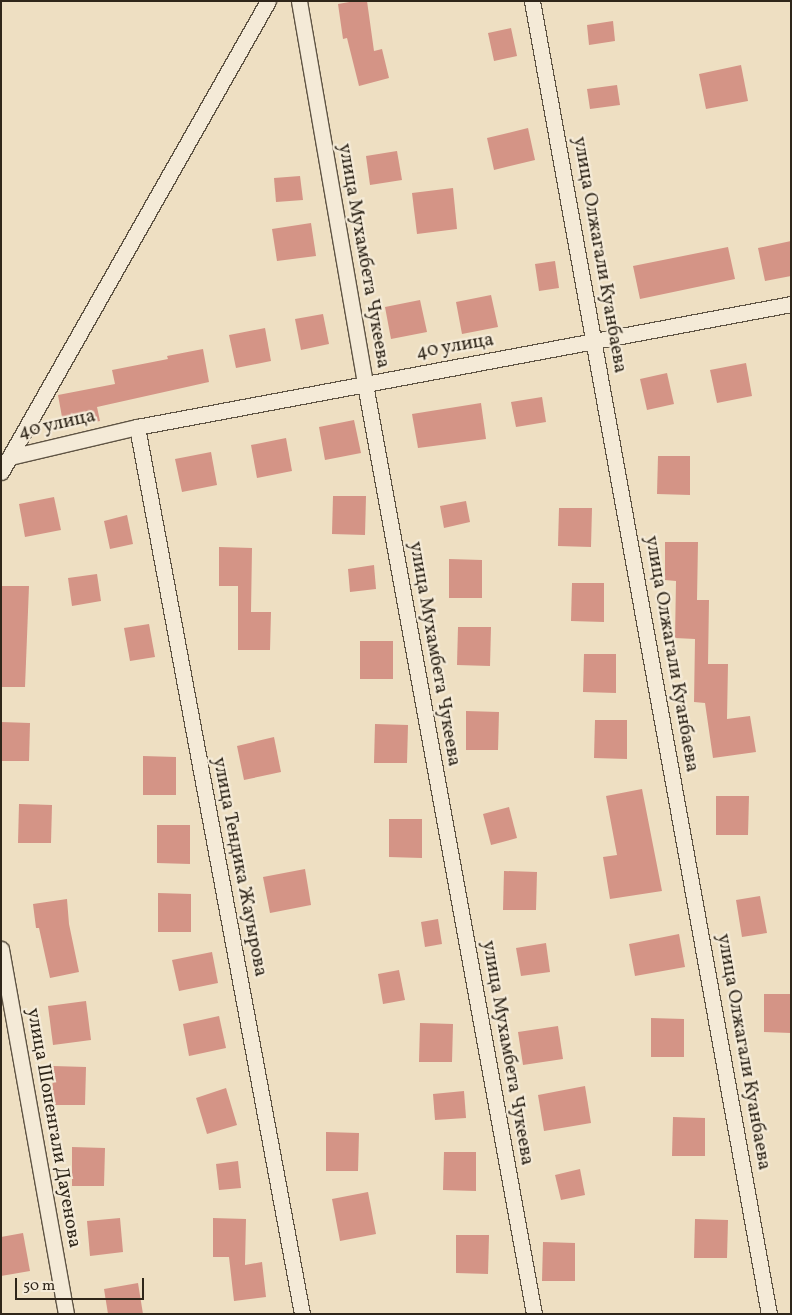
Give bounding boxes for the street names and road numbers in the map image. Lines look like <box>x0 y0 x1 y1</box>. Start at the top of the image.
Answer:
street label: улица Олжагали Куанбаева <box>567 135 631 375</box>
street label: улица Мухамбета Чукеева <box>332 142 394 370</box>
street label: 40 улица <box>414 329 496 365</box>
street label: 40 улица <box>16 405 98 445</box>
street label: улица Олжагали Куанбаева <box>639 534 703 774</box>
street label: улица Мухамбета Чукеева <box>403 540 465 768</box>
street label: улица Тендика Жауырова <box>206 755 272 979</box>
street label: улица Олжагали Куанбаева <box>711 932 775 1172</box>
street label: улица Мухамбета Чукеева <box>476 939 538 1167</box>
street label: улица Шопенгали Дауенова <box>21 1006 85 1250</box>

